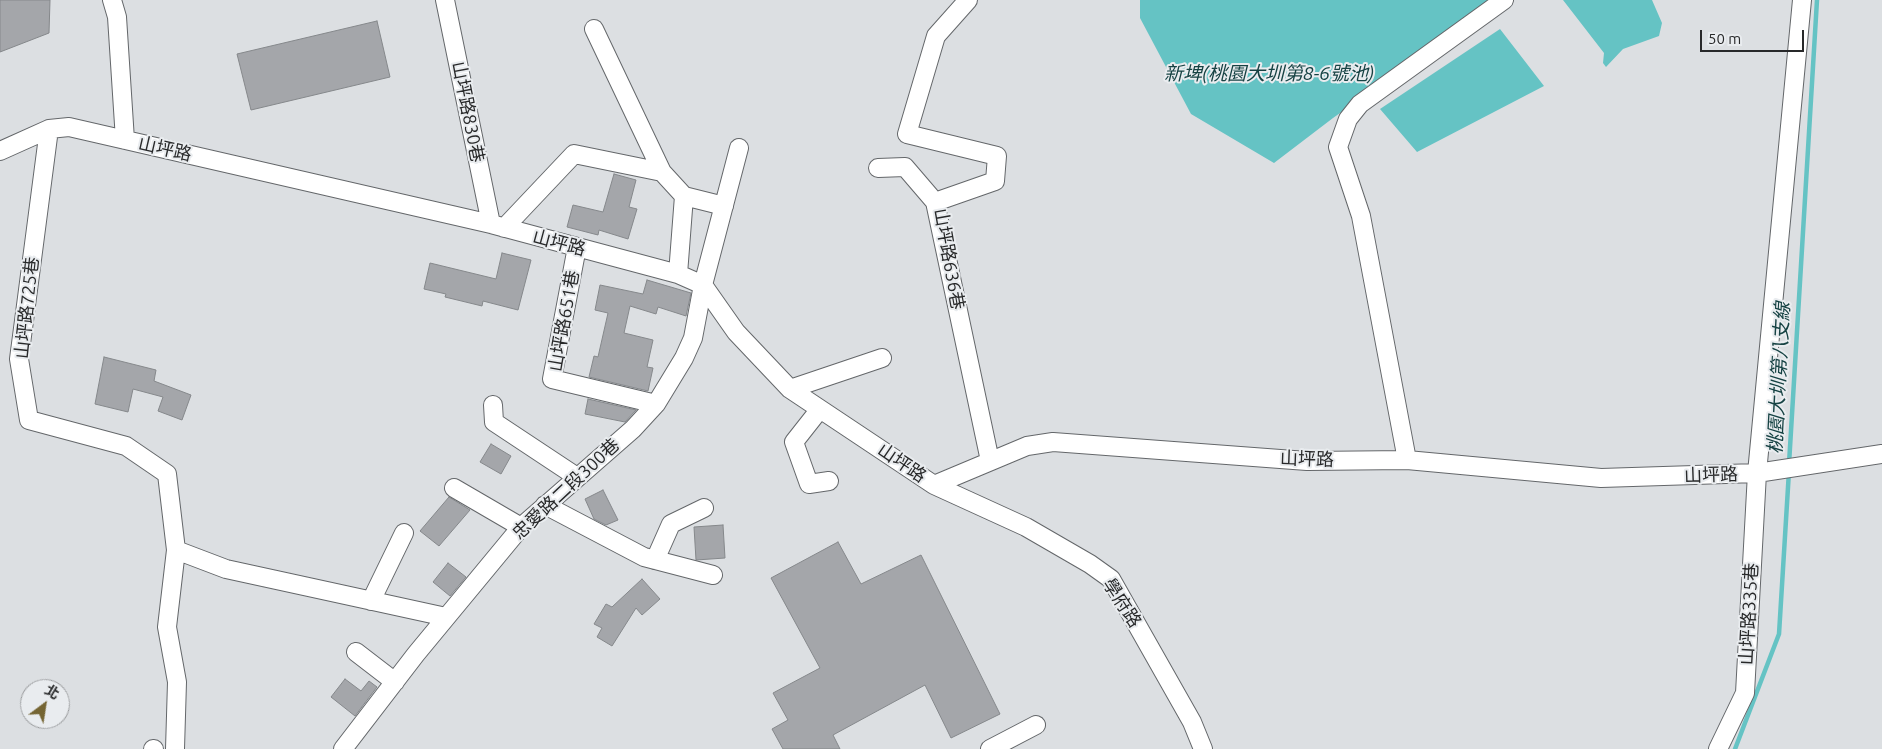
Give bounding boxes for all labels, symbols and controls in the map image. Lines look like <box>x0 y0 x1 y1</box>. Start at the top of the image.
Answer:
scale bar <box>1702 20 1806 52</box>
text: 50 m <box>1708 30 1741 47</box>
street label: 山坪路830巷 <box>448 60 488 164</box>
water label: 新埤(桃園大圳第8-6號池) <box>1164 63 1374 85</box>
street label: 山坪路 <box>136 132 194 166</box>
street label: 山坪路636巷 <box>929 207 969 311</box>
street label: 山坪路 <box>530 226 588 260</box>
street label: 山坪路725巷 <box>11 256 43 360</box>
street label: 山坪路651巷 <box>544 269 584 373</box>
water label: 桃園大圳第八支線 <box>1764 302 1794 454</box>
street label: 忠愛路二段300巷 <box>508 434 624 544</box>
street label: 山坪路 <box>874 439 930 487</box>
street label: 山坪路 <box>1280 447 1334 471</box>
street label: 山坪路 <box>1684 463 1738 487</box>
street label: 山坪路335巷 <box>1736 562 1762 666</box>
street label: 學府路 <box>1098 574 1146 632</box>
north arrow <box>20 679 70 729</box>
text: 北 <box>42 682 62 702</box>

